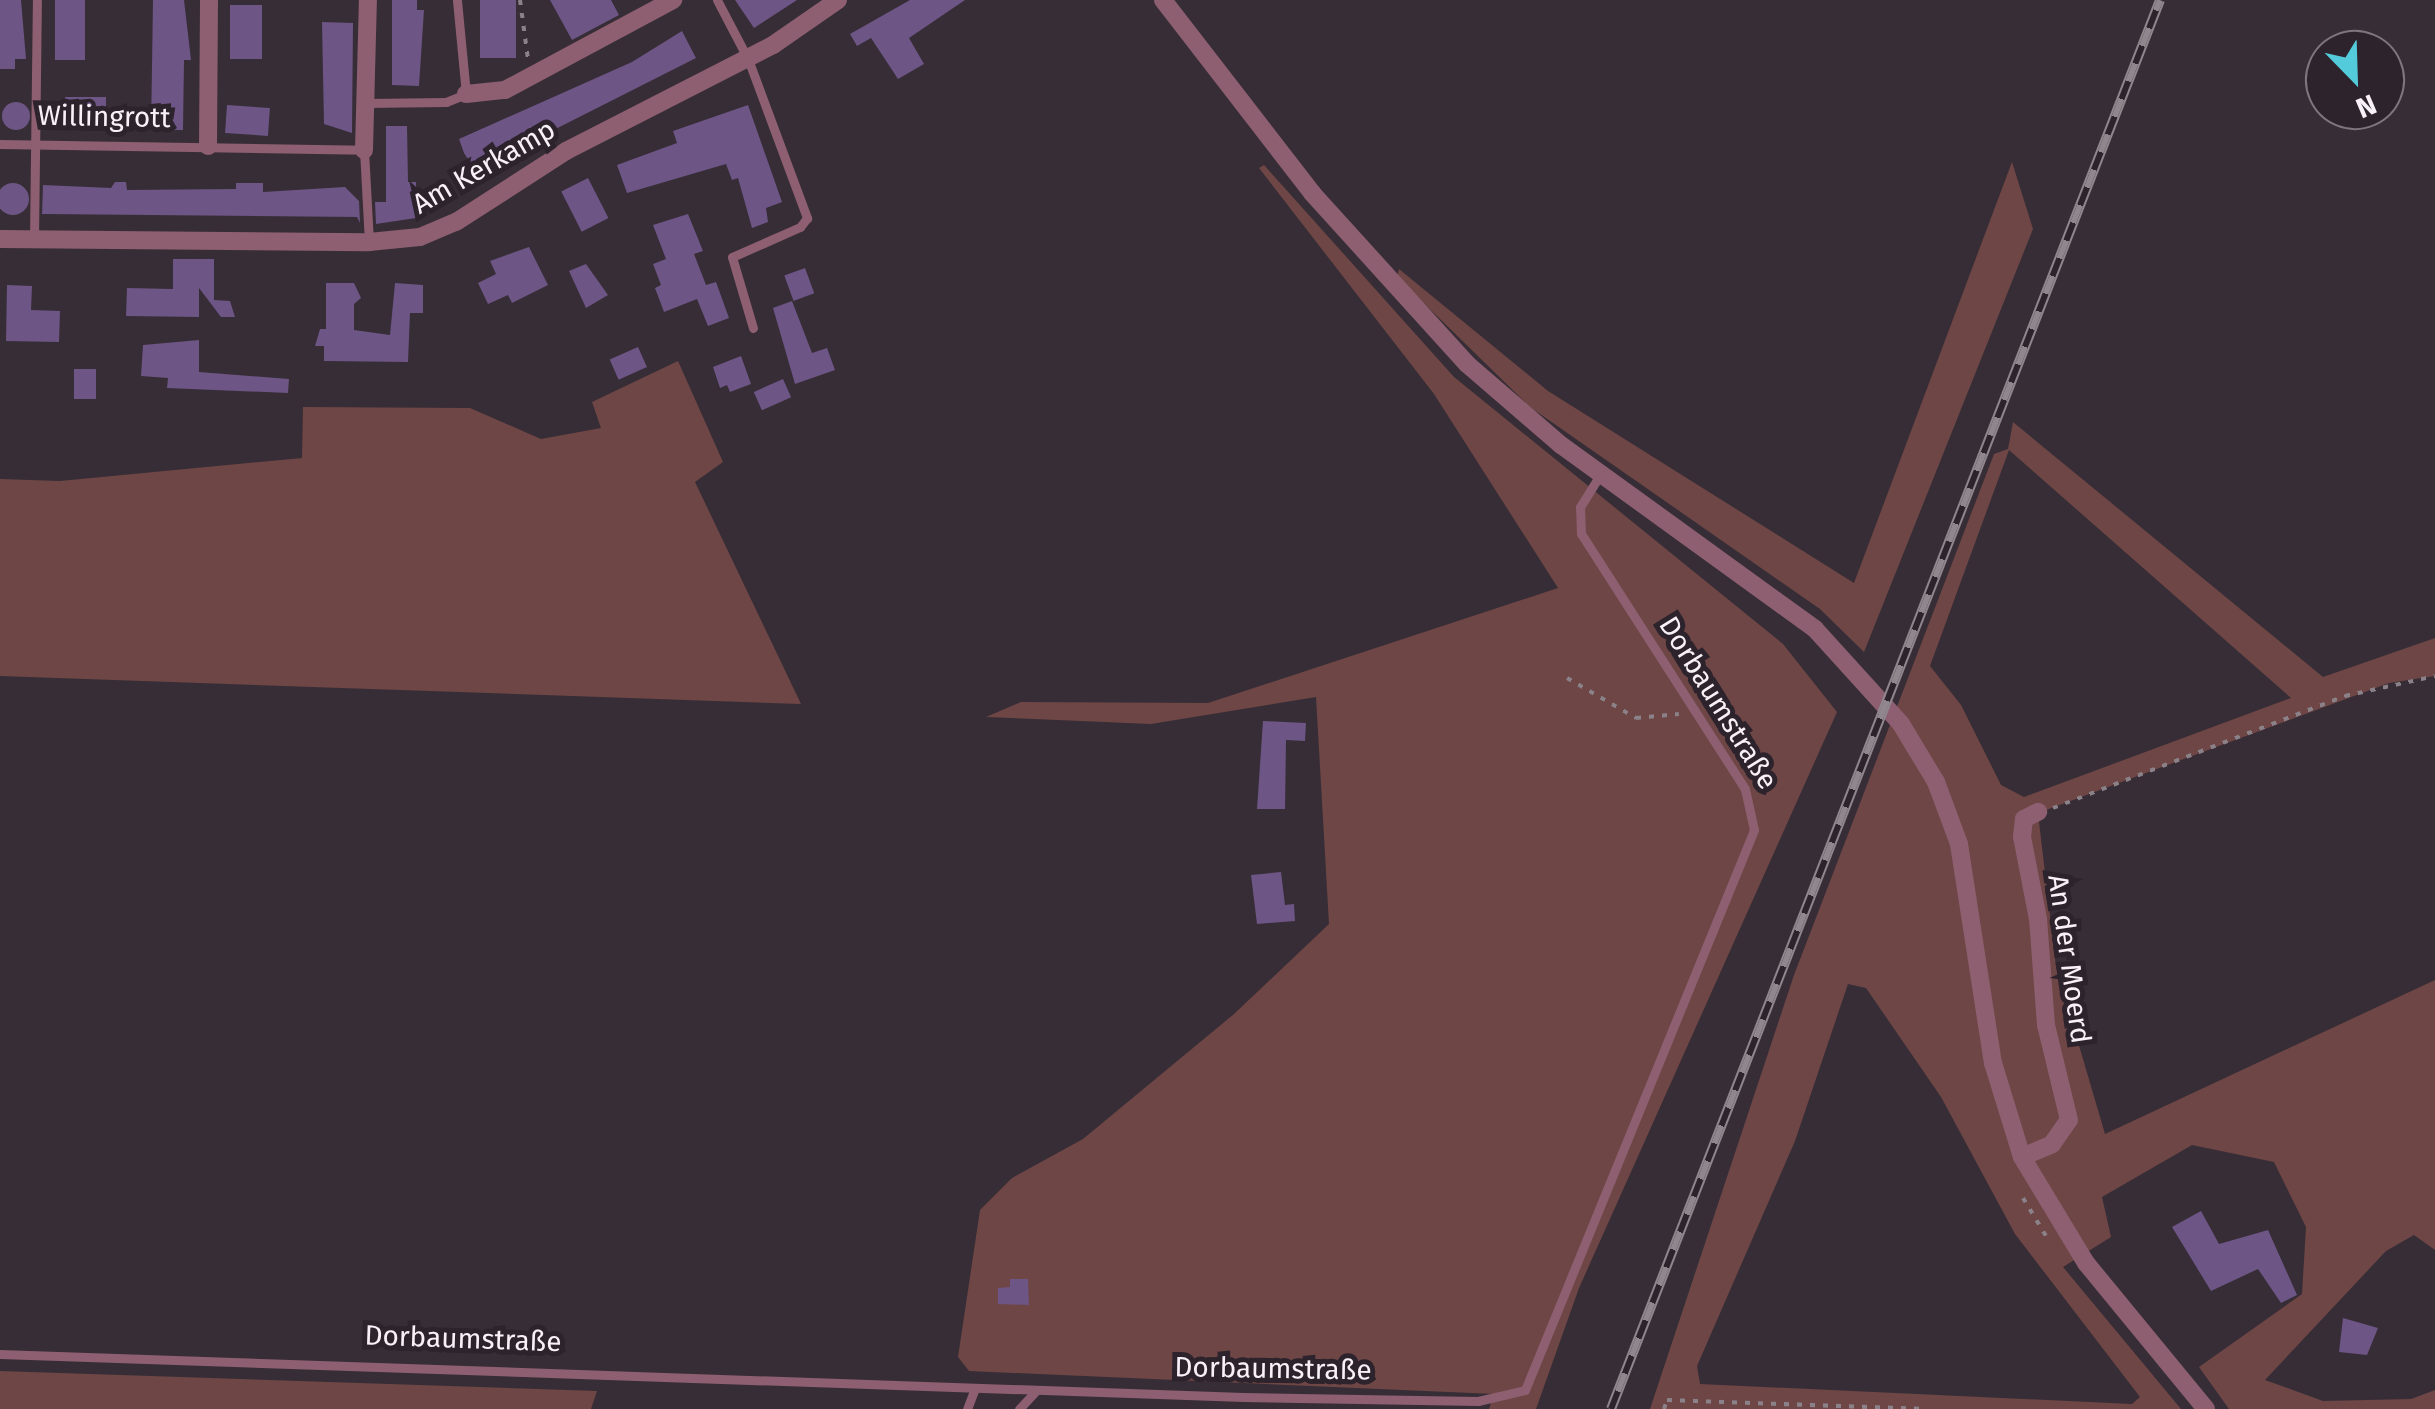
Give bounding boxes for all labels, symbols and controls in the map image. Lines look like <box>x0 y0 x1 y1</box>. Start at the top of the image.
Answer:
north arrow <box>2305 30 2405 130</box>
text: N <box>2351 87 2381 125</box>
street label: Willingrott <box>37 99 171 135</box>
street label: Am Kerkamp <box>407 113 561 221</box>
street label: Dorbaumstraße <box>1652 610 1784 796</box>
street label: An der Moerd <box>2041 872 2097 1046</box>
street label: Dorbaumstraße <box>364 1319 562 1359</box>
street label: Dorbaumstraße <box>1174 1350 1372 1388</box>

